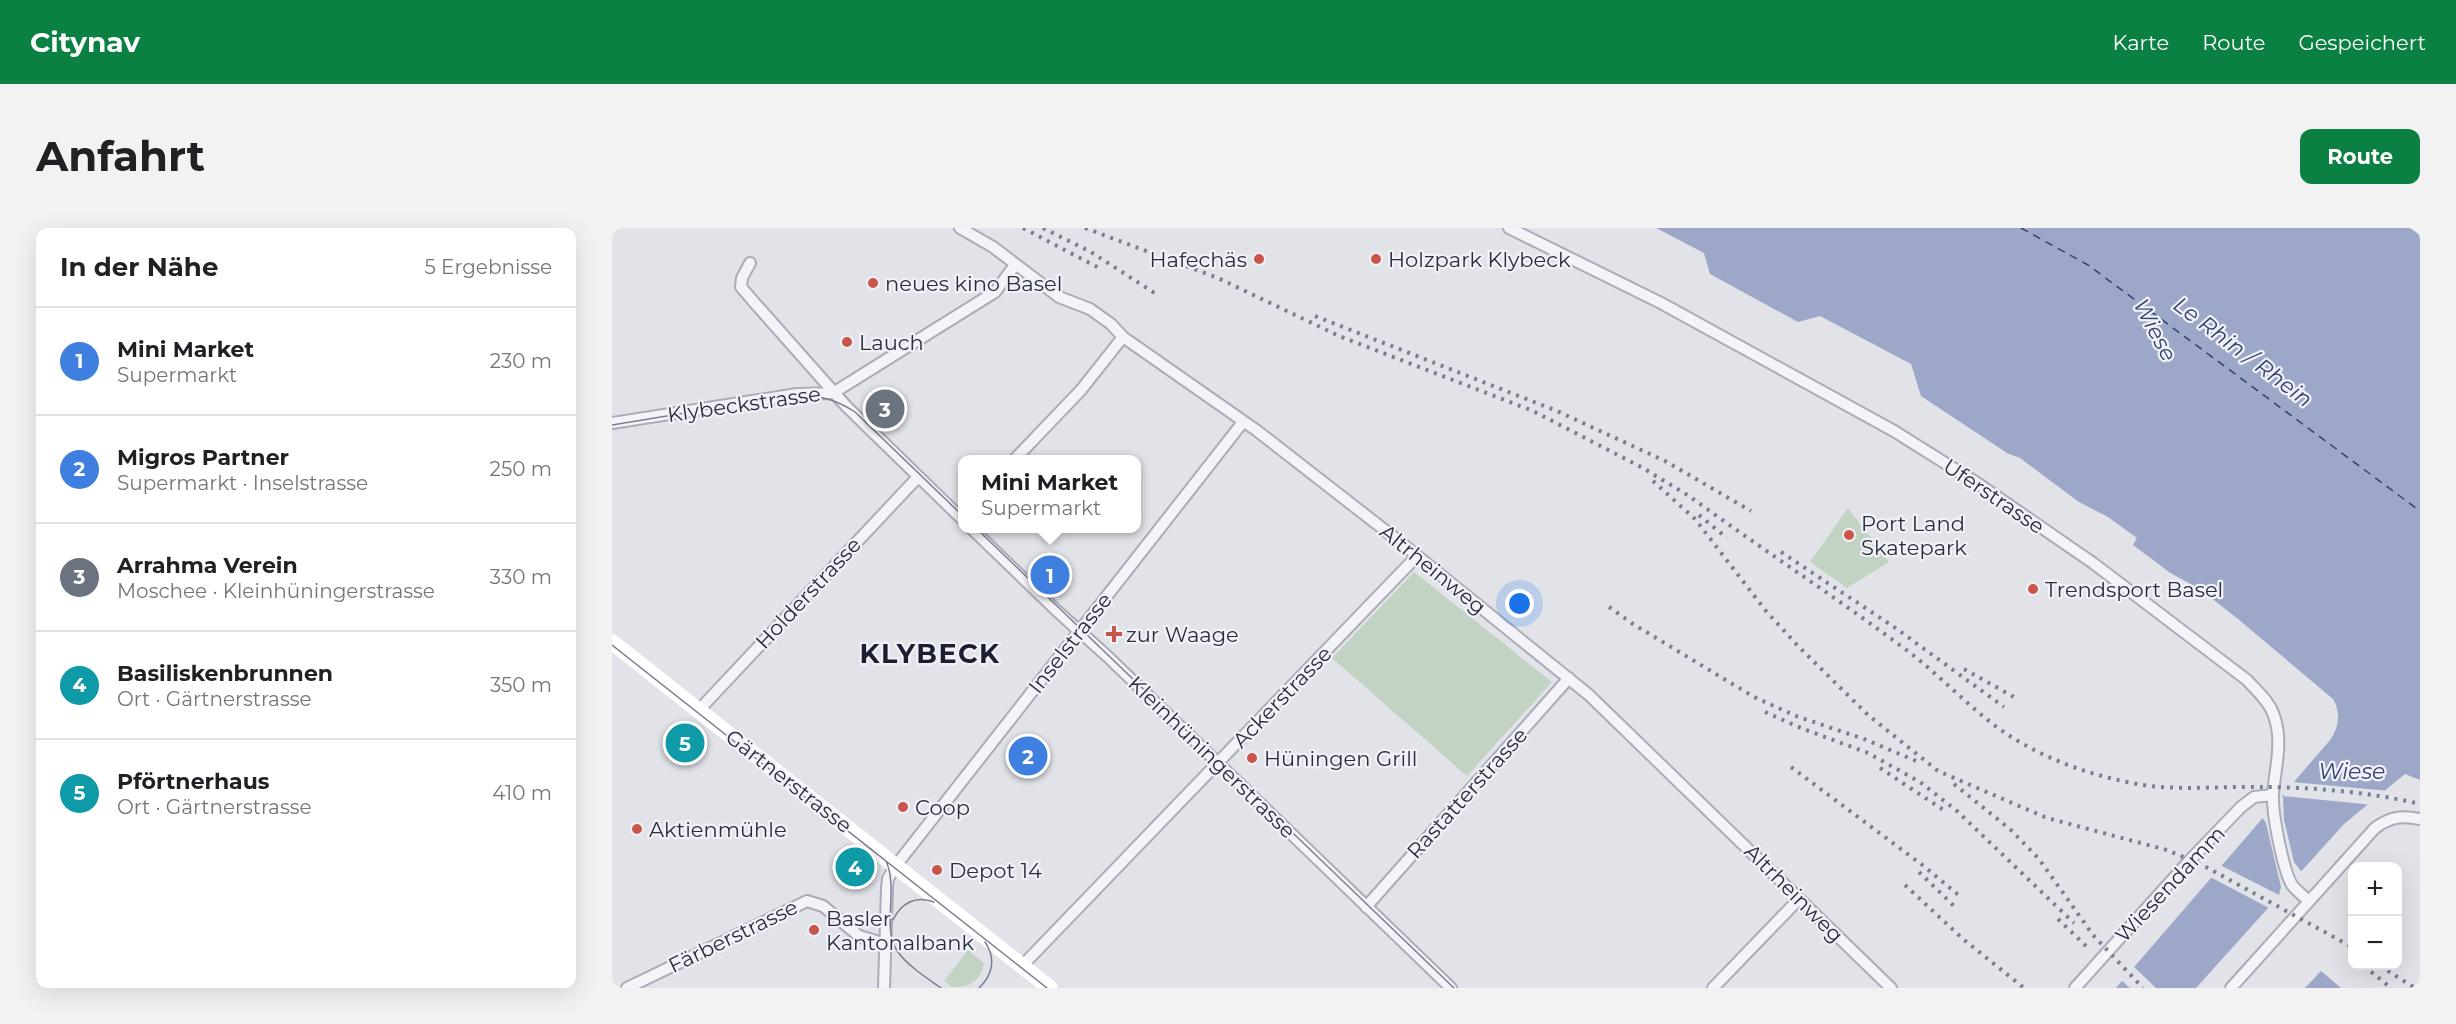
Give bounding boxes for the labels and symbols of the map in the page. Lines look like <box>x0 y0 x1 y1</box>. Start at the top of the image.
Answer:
place label: Hafechäs <box>1149 247 1247 272</box>
place label: Holzpark Klybeck <box>1388 247 1571 272</box>
marker: Hafechäs <box>1252 252 1266 266</box>
marker: Holzpark Klybeck <box>1369 252 1383 266</box>
place label: neues kino Basel <box>885 271 1062 296</box>
marker: neues kino Basel <box>866 276 880 290</box>
water label: Le Rhin / Rhein <box>2168 291 2318 413</box>
water label: Wiese <box>2127 294 2183 366</box>
place label: Lauch <box>859 330 924 355</box>
marker: Lauch <box>840 335 854 349</box>
street label: Klybeckstrasse <box>666 381 822 427</box>
pin: 3 <box>866 386 904 432</box>
street label: Uferstrasse <box>1939 453 2049 539</box>
place label: Port Land Skatepark <box>1861 511 1967 560</box>
street label: Altrheinweg <box>1375 519 1491 619</box>
marker: Port Land Skatepark <box>1842 528 1856 542</box>
street label: Holderstrasse <box>750 532 866 654</box>
pin: 1 <box>1030 552 1070 598</box>
place label: Trendsport Basel <box>2045 577 2223 602</box>
marker: Trendsport Basel <box>2026 582 2040 596</box>
street label: Inselstrasse <box>1023 588 1117 698</box>
your location <box>1505 589 1534 618</box>
place label: zur Waage <box>1126 622 1239 647</box>
marker: zur Waage <box>1107 627 1121 641</box>
district label: KLYBECK <box>859 637 1001 670</box>
street label: Ackerstrasse <box>1227 641 1337 753</box>
street label: Kleinhüningerstrasse <box>1123 671 1301 843</box>
pin: 5 <box>666 720 704 766</box>
street label: Rastatterstrasse <box>1402 722 1532 864</box>
street label: Gärtnerstrasse <box>721 724 857 838</box>
pin: 2 <box>1008 734 1048 778</box>
place label: Hüningen Grill <box>1264 746 1417 771</box>
marker: Hüningen Grill <box>1245 751 1259 765</box>
water label: Wiese <box>2319 758 2385 785</box>
place label: Coop <box>915 795 970 820</box>
marker: Coop <box>896 800 910 814</box>
place label: Aktienmühle <box>649 817 787 842</box>
street label: Wiesendamm <box>2110 821 2230 947</box>
marker: Aktienmühle <box>630 822 644 836</box>
street label: Altrheinweg <box>1740 839 1848 947</box>
pin: 4 <box>836 844 874 890</box>
place label: Depot 14 <box>949 858 1042 883</box>
marker: Depot 14 <box>930 863 944 877</box>
street label: Färberstrasse <box>664 894 802 978</box>
place label: Basler Kantonalbank <box>826 906 975 955</box>
marker: Basler Kantonalbank <box>807 923 821 937</box>

